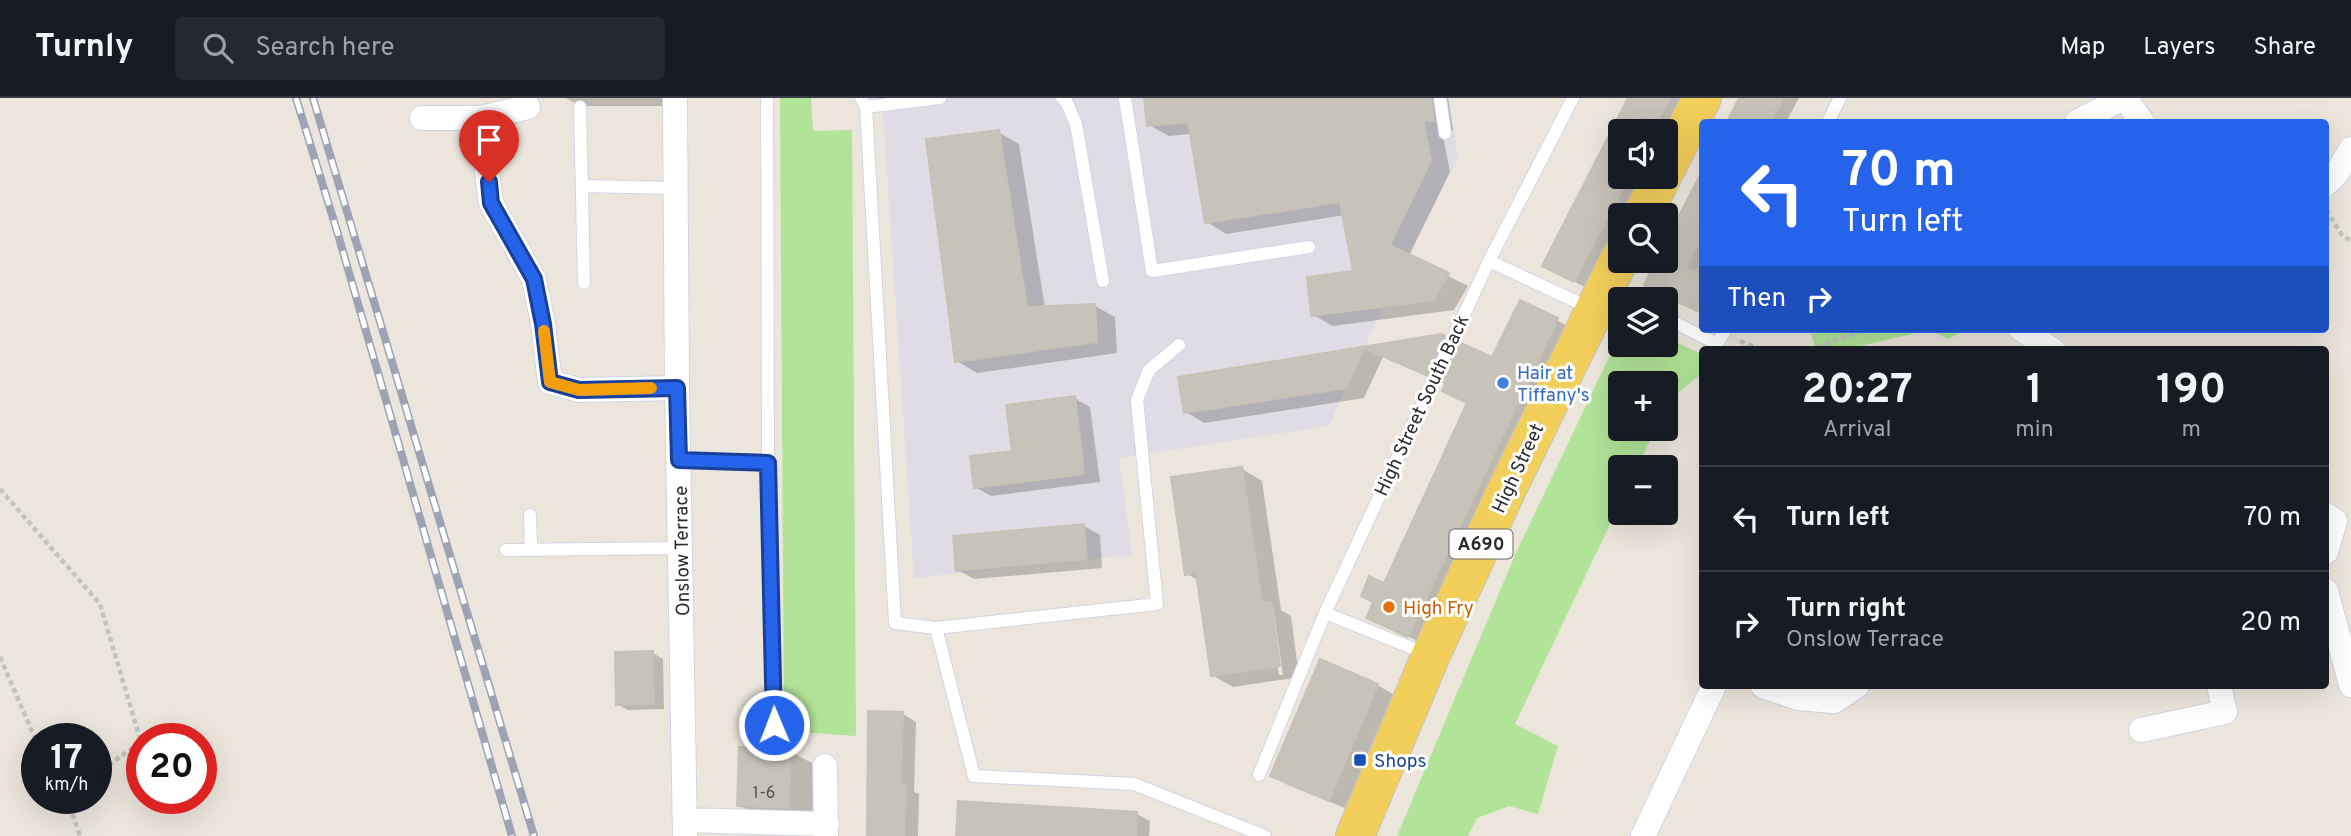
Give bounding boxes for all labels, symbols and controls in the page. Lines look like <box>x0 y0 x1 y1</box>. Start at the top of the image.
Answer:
search box <box>175 17 665 80</box>
text: Turnly <box>35 27 133 69</box>
icon: search <box>199 29 237 67</box>
text: Search here <box>255 32 394 65</box>
text: Map <box>2060 33 2105 63</box>
text: Layers <box>2143 33 2215 63</box>
text: Share <box>2253 33 2316 63</box>
pin <box>459 110 519 182</box>
map controls <box>1608 119 1678 525</box>
button: sound <box>1608 119 1678 189</box>
icon: arrive <box>470 121 508 159</box>
text: 70 m <box>1842 142 1956 204</box>
icon: left <box>1727 147 1818 238</box>
button: search <box>1608 203 1678 273</box>
text: Turn left <box>1842 203 1963 243</box>
icon: right <box>1800 280 1838 318</box>
text: Then <box>1727 283 1786 316</box>
button: layers <box>1608 287 1678 357</box>
street label: High Street South Back <box>1370 311 1475 500</box>
place label: Hair at Tiffany's <box>1517 362 1590 408</box>
text: 20:27 <box>1802 365 1913 418</box>
text: 1 <box>2026 365 2043 418</box>
text: 190 <box>2156 365 2226 418</box>
button: + <box>1608 371 1678 441</box>
marker: Hair at Tiffany's <box>1495 375 1511 391</box>
text: Arrival <box>1823 416 1891 445</box>
text: min <box>2015 416 2054 445</box>
text: m <box>2182 416 2201 445</box>
street label: High Street <box>1488 420 1550 518</box>
button: − <box>1608 455 1678 525</box>
street label: Onslow Terrace <box>670 486 696 616</box>
icon: left <box>1727 500 1765 538</box>
text: Turn left <box>1786 502 1890 535</box>
text: 70 m <box>2243 502 2301 535</box>
road number: A690 <box>1450 530 1512 559</box>
text: Turn right <box>1786 593 1906 626</box>
place label: High Fry <box>1403 597 1474 621</box>
marker: High Fry <box>1381 599 1397 615</box>
icon: right <box>1727 605 1765 643</box>
text: 20 m <box>2240 607 2301 640</box>
text: Onslow Terrace <box>1786 626 1944 655</box>
position arrow <box>737 688 811 762</box>
speed limit sign: 20 <box>126 723 217 814</box>
text: 17 <box>50 737 83 781</box>
place label: Shops <box>1374 750 1426 774</box>
marker: Shops <box>1352 752 1368 768</box>
text: km/h <box>45 774 88 797</box>
house number: 1-6 <box>753 784 775 804</box>

